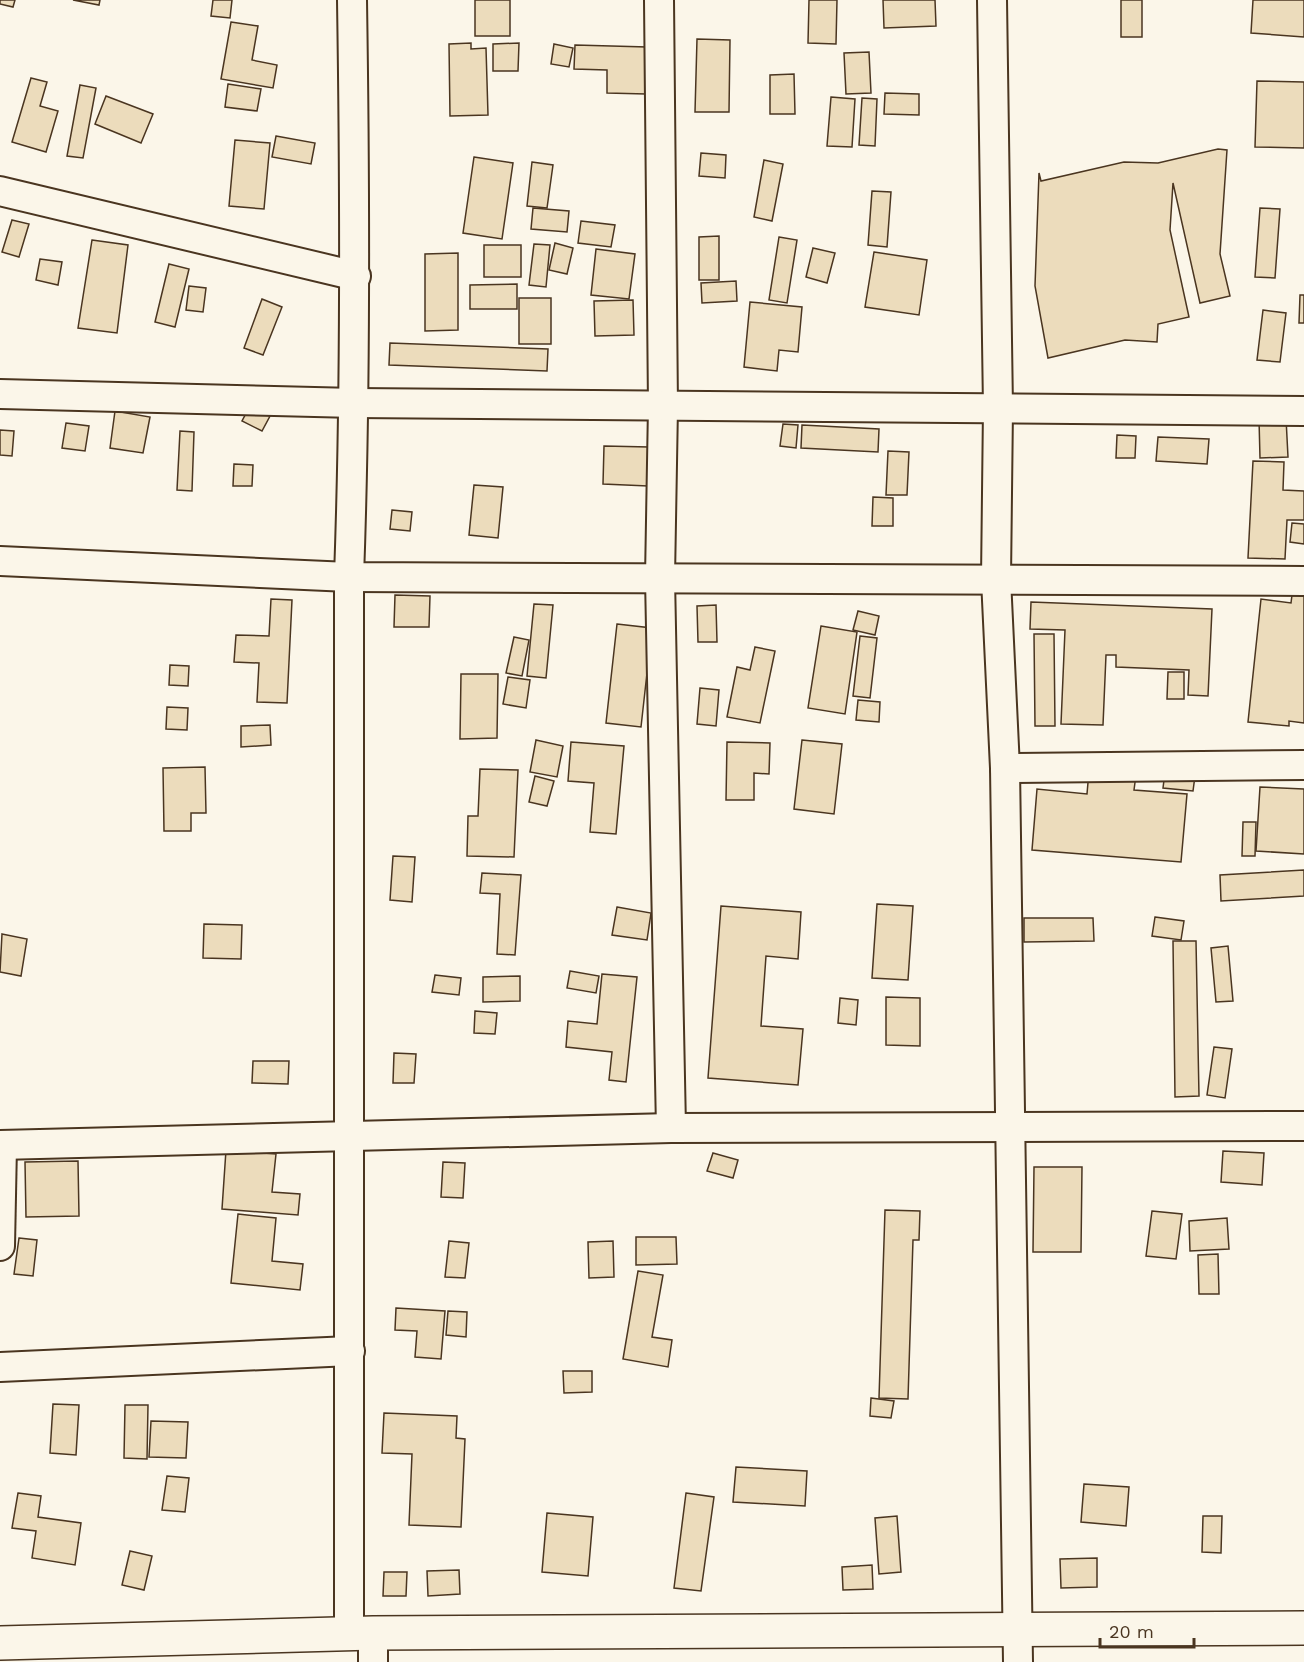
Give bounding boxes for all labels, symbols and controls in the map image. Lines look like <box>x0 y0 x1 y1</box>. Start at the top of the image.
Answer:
scale bar <box>1100 1611 1194 1649</box>
text: 20 m <box>1109 1621 1154 1642</box>

